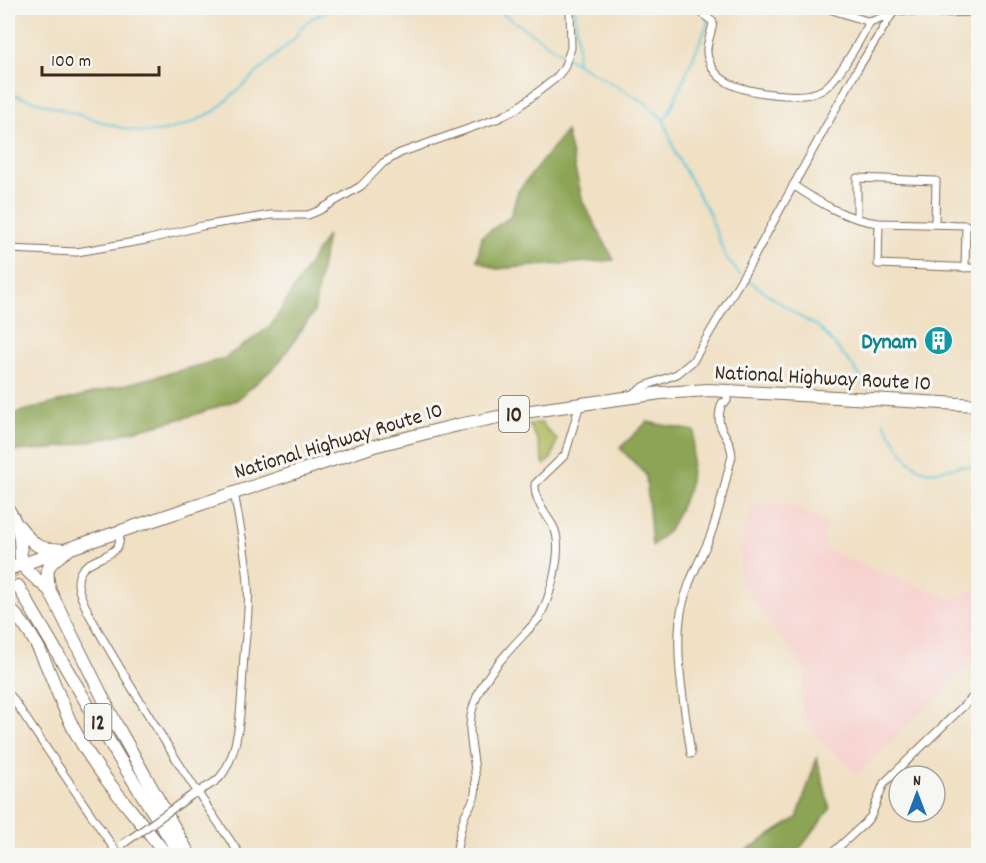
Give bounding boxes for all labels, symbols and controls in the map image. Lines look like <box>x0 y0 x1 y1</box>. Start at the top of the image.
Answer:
scale bar <box>42 39 159 77</box>
text: 100 m <box>51 50 91 75</box>
building icon: Dynam <box>922 324 954 356</box>
place label: Dynam <box>861 328 917 359</box>
street label: National Highway Route 10 <box>714 358 932 401</box>
street label: National Highway Route 10 <box>231 396 447 489</box>
road number: 10 <box>499 396 529 432</box>
road number: 12 <box>84 704 112 740</box>
north arrow <box>887 764 947 824</box>
text: N <box>913 770 921 793</box>

